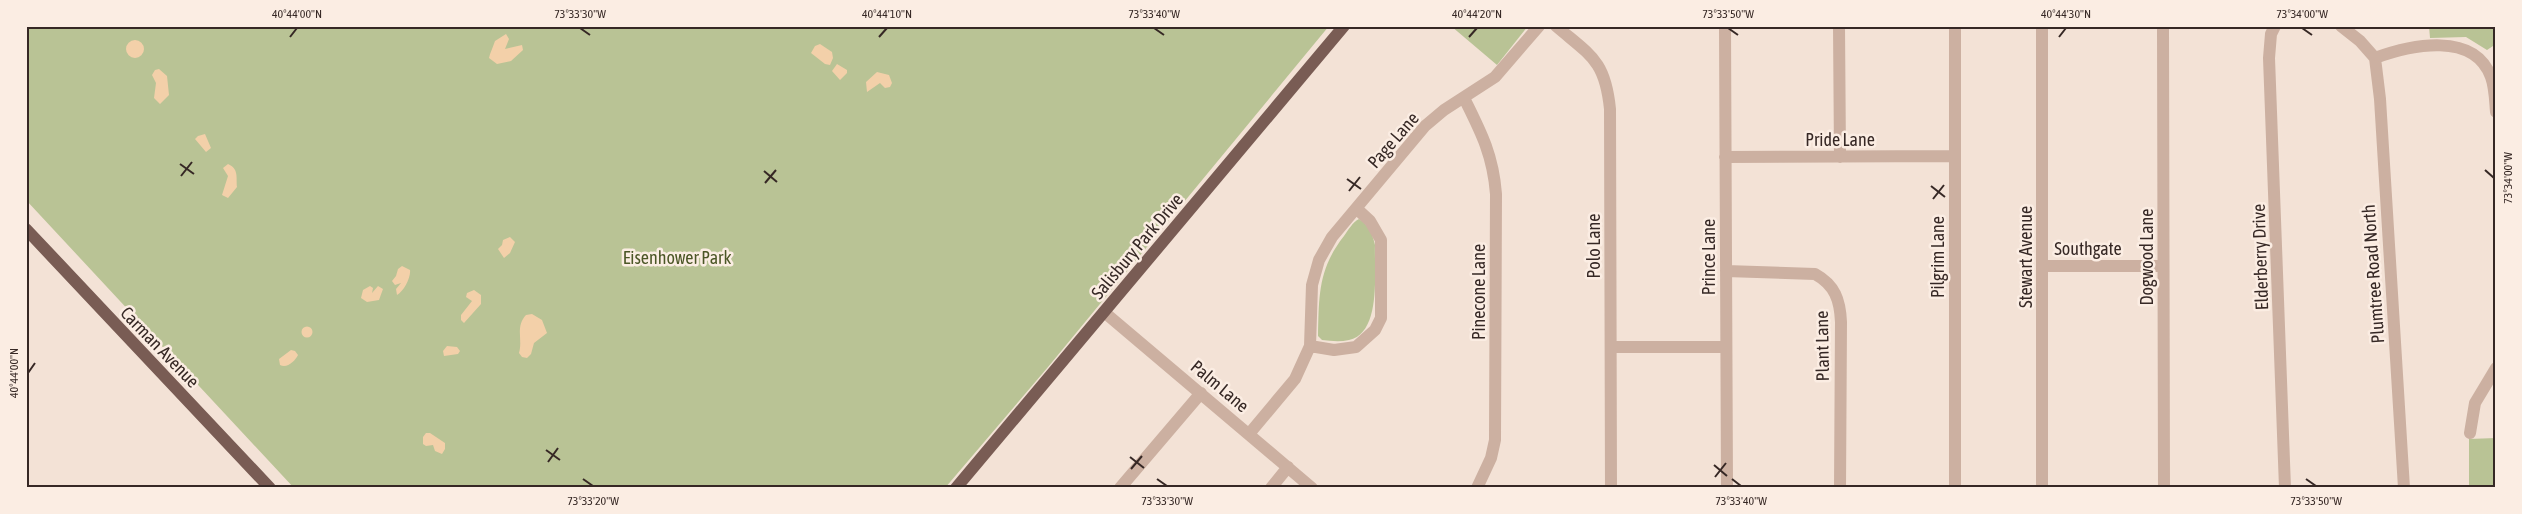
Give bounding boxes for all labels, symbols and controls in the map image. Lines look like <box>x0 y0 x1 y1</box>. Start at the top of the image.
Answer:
text: 40°44'00"N <box>272 7 322 21</box>
text: 73°33'30"W <box>554 7 606 21</box>
text: 40°44'10"N <box>862 7 912 21</box>
text: 73°33'40"W <box>1128 7 1180 21</box>
text: 40°44'20"N <box>1452 7 1502 21</box>
text: 73°33'50"W <box>1702 7 1754 21</box>
text: 40°44'30"N <box>2041 7 2091 21</box>
text: 73°34'00"W <box>2276 7 2328 21</box>
street label: Page Lane <box>1363 108 1423 172</box>
street label: Pride Lane <box>1805 129 1875 150</box>
text: 73°34'00"W <box>2501 152 2515 204</box>
street label: Salisbury Park Drive <box>1087 189 1187 303</box>
street label: Elderberry Drive <box>2248 203 2272 311</box>
street label: Plumtree Road North <box>2358 204 2388 344</box>
street label: Stewart Avenue <box>2015 206 2036 308</box>
street label: Dogwood Lane <box>2136 208 2157 306</box>
street label: Polo Lane <box>1583 214 1604 278</box>
street label: Pilgrim Lane <box>1927 216 1948 298</box>
street label: Prince Lane <box>1698 219 1719 295</box>
street label: Southgate <box>2054 238 2122 259</box>
street label: Pinecone Lane <box>1468 244 1489 340</box>
park label: Eisenhower Park <box>623 247 731 268</box>
street label: Carman Avenue <box>116 302 204 392</box>
street label: Plant Lane <box>1811 311 1833 381</box>
text: 40°44'00"N <box>7 348 21 398</box>
street label: Palm Lane <box>1187 356 1253 416</box>
text: 73°33'20"W <box>567 494 619 508</box>
text: 73°33'30"W <box>1141 494 1193 508</box>
text: 73°33'40"W <box>1715 494 1767 508</box>
text: 73°33'50"W <box>2290 494 2342 508</box>

